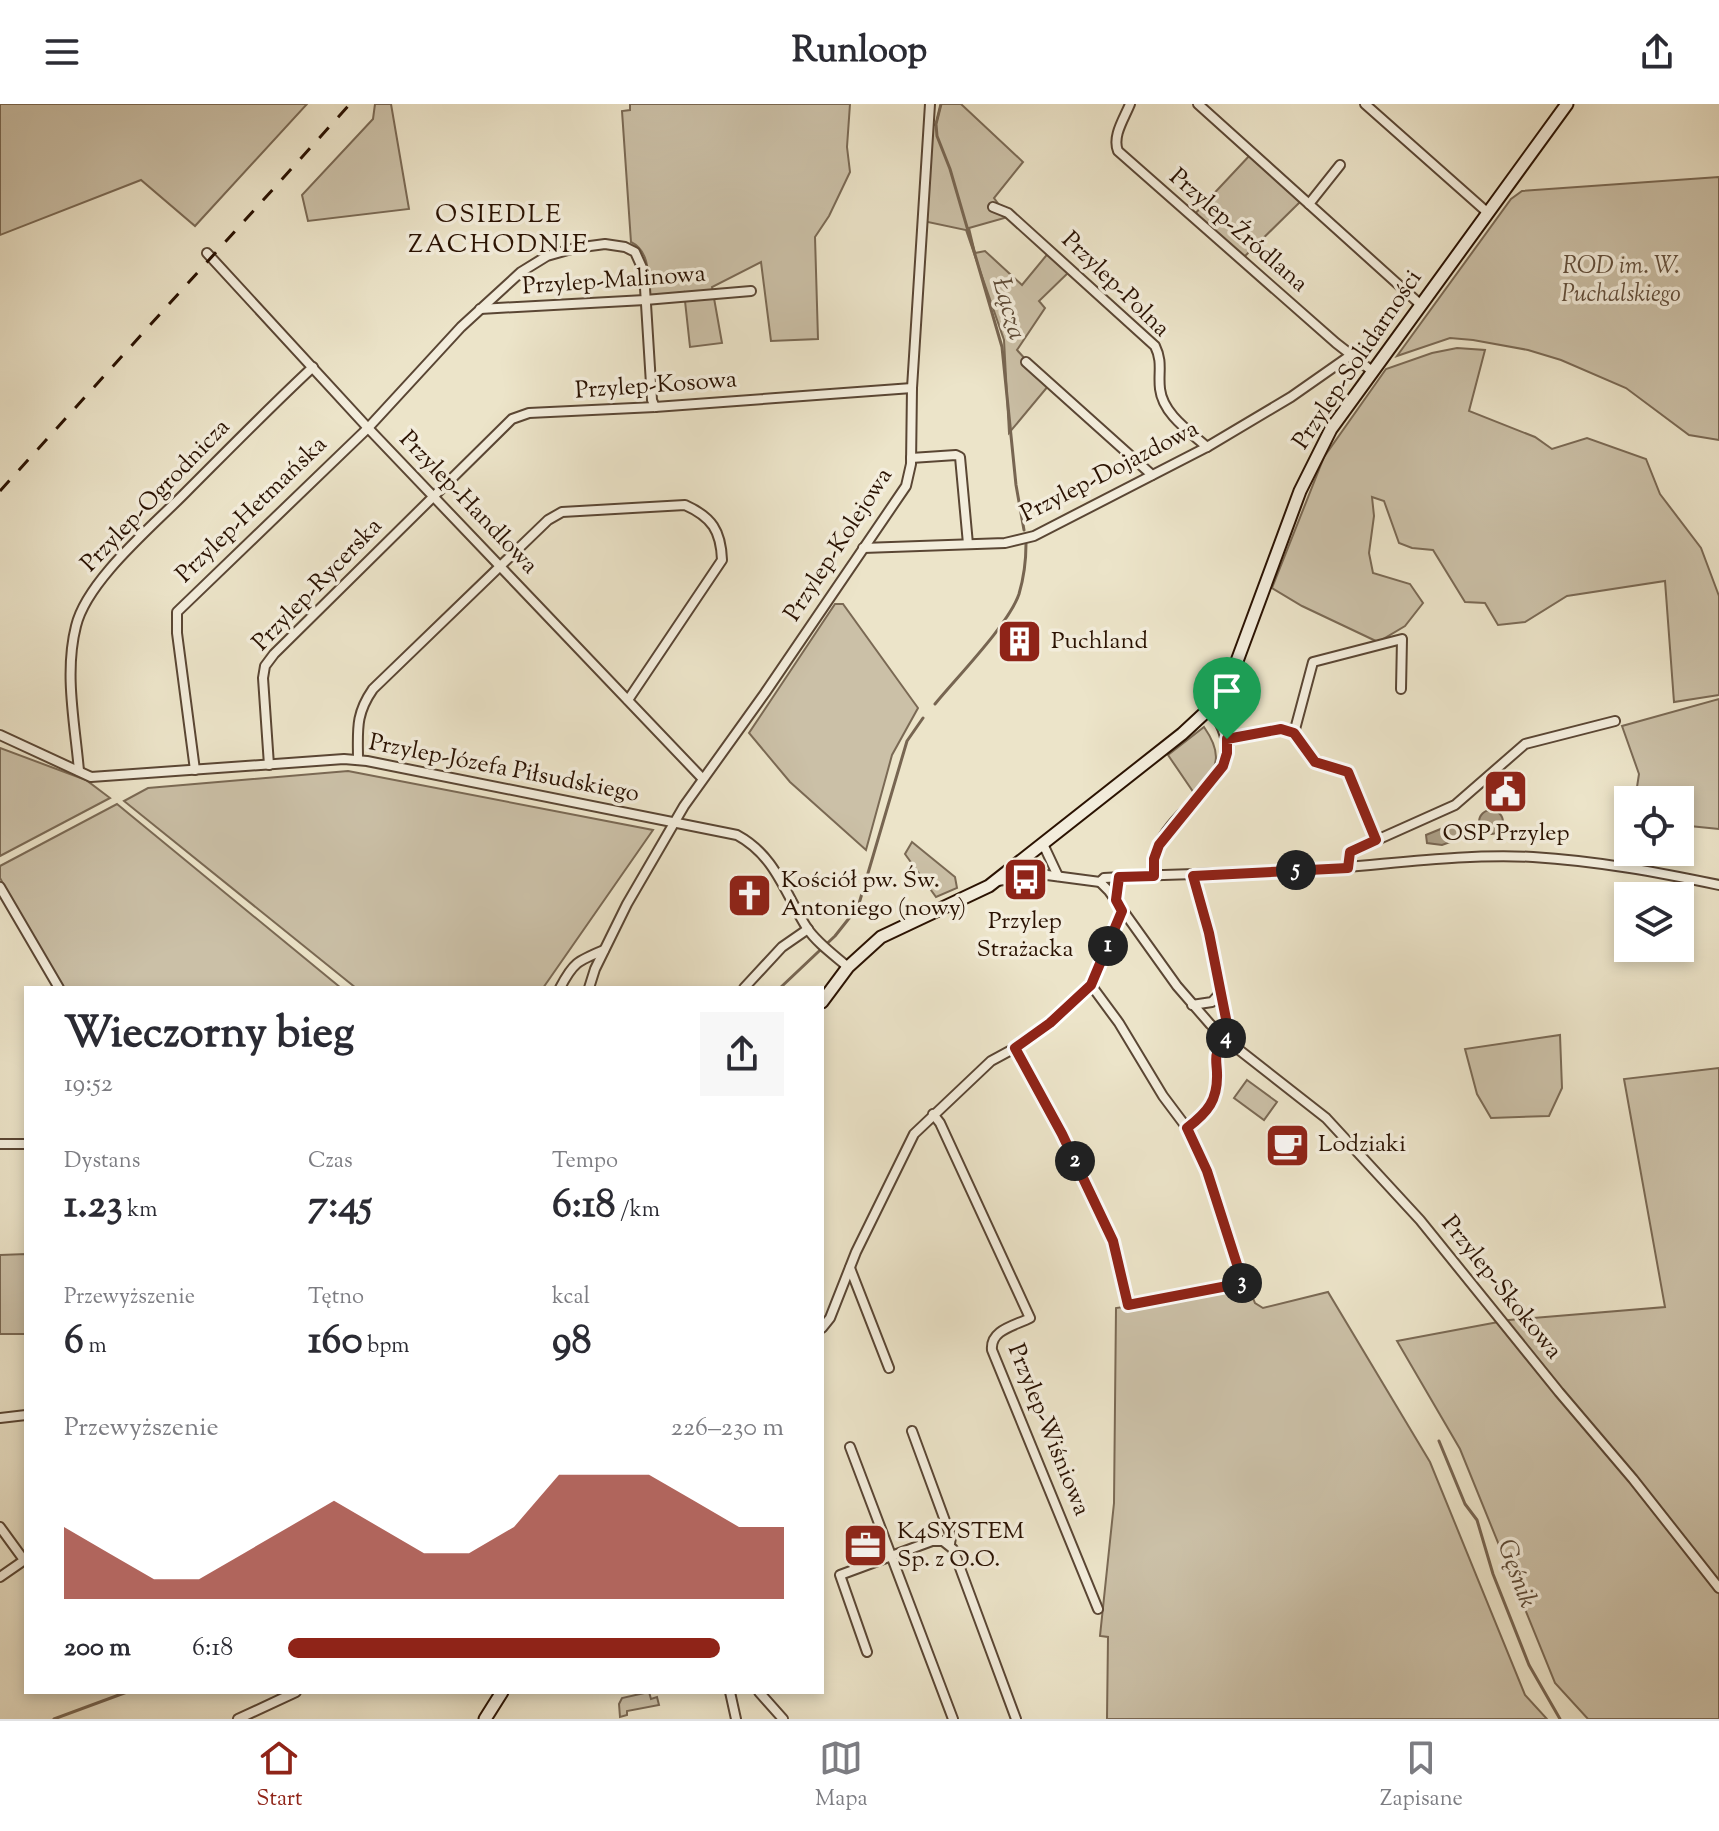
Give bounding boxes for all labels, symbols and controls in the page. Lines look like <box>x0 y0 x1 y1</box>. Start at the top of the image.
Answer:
text: Runloop <box>792 26 927 78</box>
icon: menu <box>40 30 84 74</box>
icon: share <box>1635 30 1679 74</box>
street label: Przylep-Źródlana <box>1161 161 1315 301</box>
district label: OSIEDLE ZACHODNIE <box>408 197 590 264</box>
street label: Przylep-Polna <box>1053 224 1177 346</box>
park label: ROD im. W. Puchalskiego <box>1561 250 1681 312</box>
street label: Przylep-Malinowa <box>521 258 707 304</box>
street label: Przylep-Solidarności <box>1285 263 1431 457</box>
water label: Łącza <box>982 274 1034 344</box>
street label: Przylep-Kosowa <box>574 363 738 409</box>
street label: Przylep-Ogrodnicza <box>74 412 238 580</box>
street label: Przylep-Dojazdowa <box>1015 412 1205 532</box>
street label: Przylep-Handlowa <box>391 424 545 582</box>
street label: Przylep-Hetmańska <box>169 429 335 591</box>
street label: Przylep-Kolejowa <box>777 462 901 628</box>
street label: Przylep-Rycerska <box>245 511 391 659</box>
building icon: Puchland <box>996 618 1044 666</box>
place label: Puchland <box>1051 625 1149 659</box>
pin <box>1193 657 1261 739</box>
icon: arrive <box>1205 669 1249 713</box>
street label: Przylep-Józefa Piłsudskiego <box>366 726 642 812</box>
public building icon: OSP Przylep <box>1482 768 1530 816</box>
map controls <box>1614 786 1694 962</box>
button: locate <box>1614 786 1694 866</box>
place label: OSP Przylep <box>1442 817 1570 851</box>
pin: 5 <box>1276 850 1316 890</box>
text: 5 <box>1292 854 1300 886</box>
bus stop icon: Przylep Strażacka <box>1001 856 1049 904</box>
place label: Kościół pw. Św. Antoniego (nowy) <box>781 864 966 926</box>
church icon: Kościół pw. Św. Antoniego (nowy) <box>726 871 774 919</box>
button: layers <box>1614 882 1694 962</box>
place label: Przylep Strażacka <box>976 905 1074 967</box>
pin: 1 <box>1088 926 1128 966</box>
text: 1 <box>1104 930 1112 962</box>
text: Wieczorny bieg <box>64 1004 355 1067</box>
button: share <box>700 1012 784 1096</box>
pin: 4 <box>1206 1018 1246 1058</box>
text: 4 <box>1220 1022 1232 1054</box>
text: 19:52 <box>64 1066 113 1103</box>
cafe icon: Lodziaki <box>1263 1121 1311 1169</box>
place label: Lodziaki <box>1318 1128 1406 1162</box>
pin: 2 <box>1055 1141 1095 1181</box>
text: 2 <box>1070 1145 1080 1177</box>
text: Dystans <box>64 1146 140 1178</box>
text: Czas <box>308 1146 353 1178</box>
text: Tempo <box>552 1146 618 1178</box>
text: 1.23 <box>64 1178 123 1235</box>
text: 7:45 <box>308 1178 372 1235</box>
text: 6:18 <box>552 1178 615 1235</box>
text: km <box>123 1195 157 1227</box>
text: /km <box>615 1195 660 1227</box>
street label: Przylep-Skokowa <box>1432 1209 1570 1367</box>
pin: 3 <box>1222 1263 1262 1303</box>
text: 3 <box>1238 1267 1246 1299</box>
text: Przewyższenie <box>64 1282 195 1314</box>
text: Tętno <box>308 1282 364 1314</box>
text: kcal <box>552 1282 590 1314</box>
text: 6 <box>64 1314 84 1371</box>
text: 160 <box>308 1314 363 1371</box>
text: 98 <box>552 1314 591 1371</box>
text: m <box>84 1331 107 1363</box>
text: bpm <box>363 1331 410 1363</box>
street label: Przylep-Wiśniowa <box>998 1339 1098 1521</box>
text: Przewyższenie <box>64 1410 219 1447</box>
text: 226–230 m <box>671 1410 784 1447</box>
place label: K4SYSTEM Sp. z O.O. <box>897 1515 1024 1577</box>
office icon: K4SYSTEM Sp. z O.O. <box>842 1522 890 1570</box>
water label: Gęśnik <box>1487 1535 1546 1614</box>
text: 200 m <box>64 1630 131 1667</box>
text: 6:18 <box>192 1630 233 1667</box>
tab: Start <box>256 1736 303 1816</box>
tab: Mapa <box>815 1736 868 1816</box>
tab: Zapisane <box>1380 1736 1463 1816</box>

